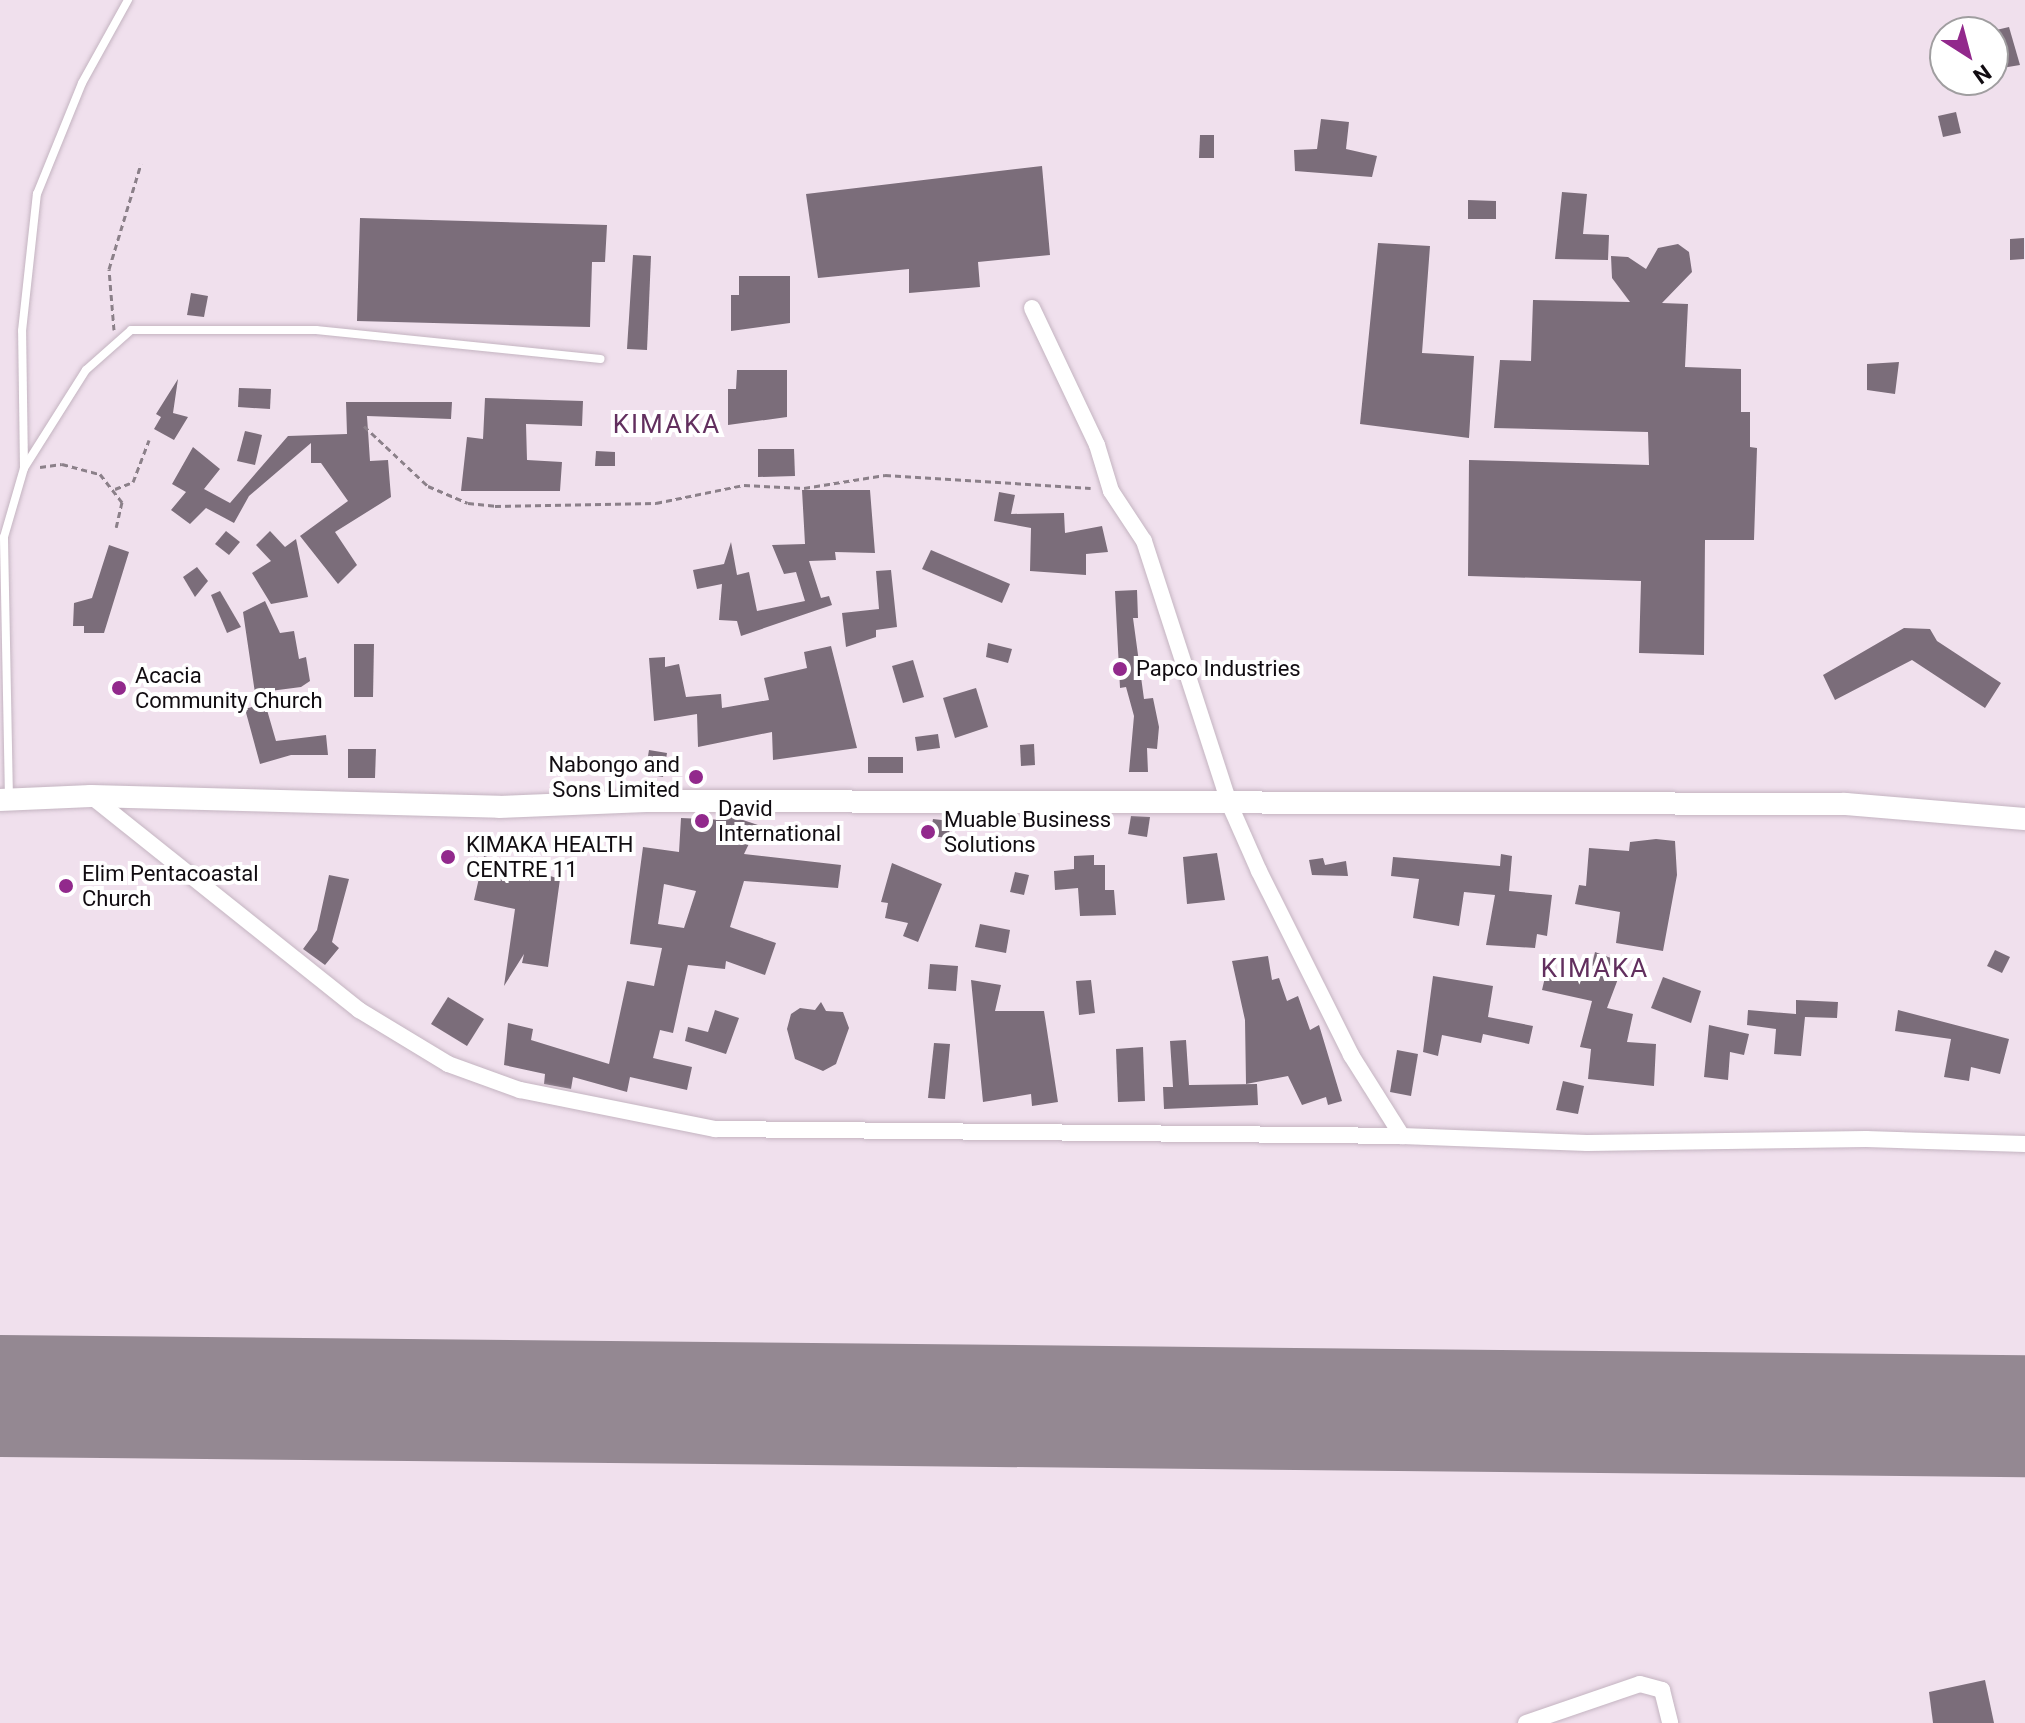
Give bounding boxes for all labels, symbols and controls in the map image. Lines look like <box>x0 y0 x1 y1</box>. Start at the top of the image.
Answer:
north arrow <box>1929 16 2009 96</box>
text: N <box>1969 60 1996 89</box>
district label: KIMAKA <box>613 409 721 441</box>
place label: Papco Industries <box>1136 656 1301 682</box>
marker: Papco Industries <box>1111 660 1129 678</box>
place label: Acacia Community Church <box>135 662 323 714</box>
marker: Acacia Community Church <box>110 679 128 697</box>
place label: Nabongo and Sons Limited <box>548 751 680 802</box>
marker: Nabongo and Sons Limited <box>687 768 705 786</box>
place label: David International <box>718 795 841 846</box>
place label: Muable Business Solutions <box>944 806 1111 858</box>
marker: David International <box>693 812 711 830</box>
marker: Muable Business Solutions <box>919 823 937 841</box>
place label: KIMAKA HEALTH CENTRE 11 <box>466 831 633 882</box>
marker: KIMAKA HEALTH CENTRE 11 <box>437 846 459 868</box>
place label: Elim Pentacoastal Church <box>82 860 259 912</box>
marker: Elim Pentacoastal Church <box>57 877 75 895</box>
district label: KIMAKA <box>1541 953 1649 985</box>

